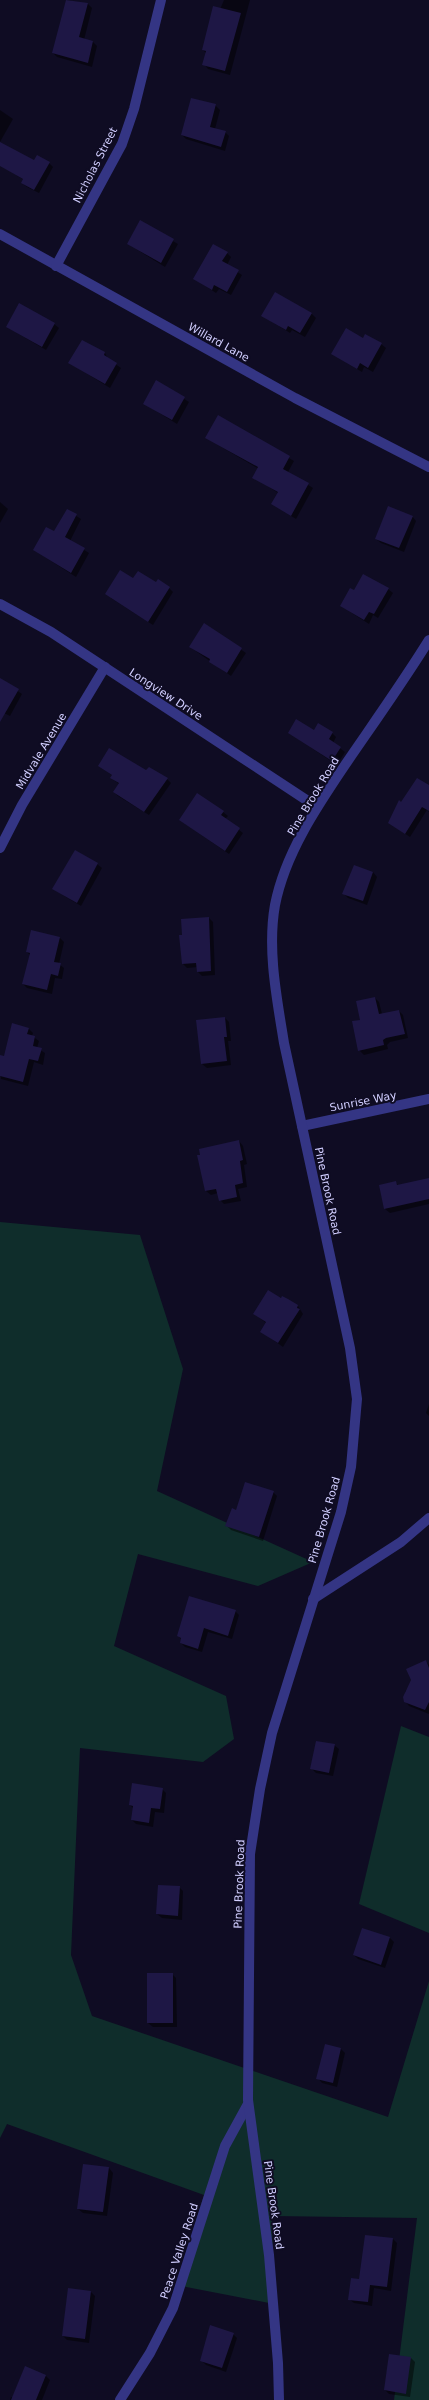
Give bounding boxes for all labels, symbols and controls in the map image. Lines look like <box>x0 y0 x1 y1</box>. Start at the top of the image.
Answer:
street label: Nicholas Street <box>71 124 120 205</box>
street label: Willard Lane <box>186 320 252 365</box>
street label: Longview Drive <box>127 666 205 723</box>
street label: Midvale Avenue <box>13 710 70 792</box>
street label: Pine Brook Road <box>285 755 342 838</box>
street label: Sunrise Way <box>329 1089 398 1114</box>
street label: Pine Brook Road <box>312 1146 343 1236</box>
street label: Pine Brook Road <box>306 1475 343 1565</box>
street label: Pine Brook Road <box>231 1839 248 1929</box>
street label: Pine Brook Road <box>261 2160 286 2250</box>
street label: Peace Valley Road <box>158 2202 201 2301</box>

